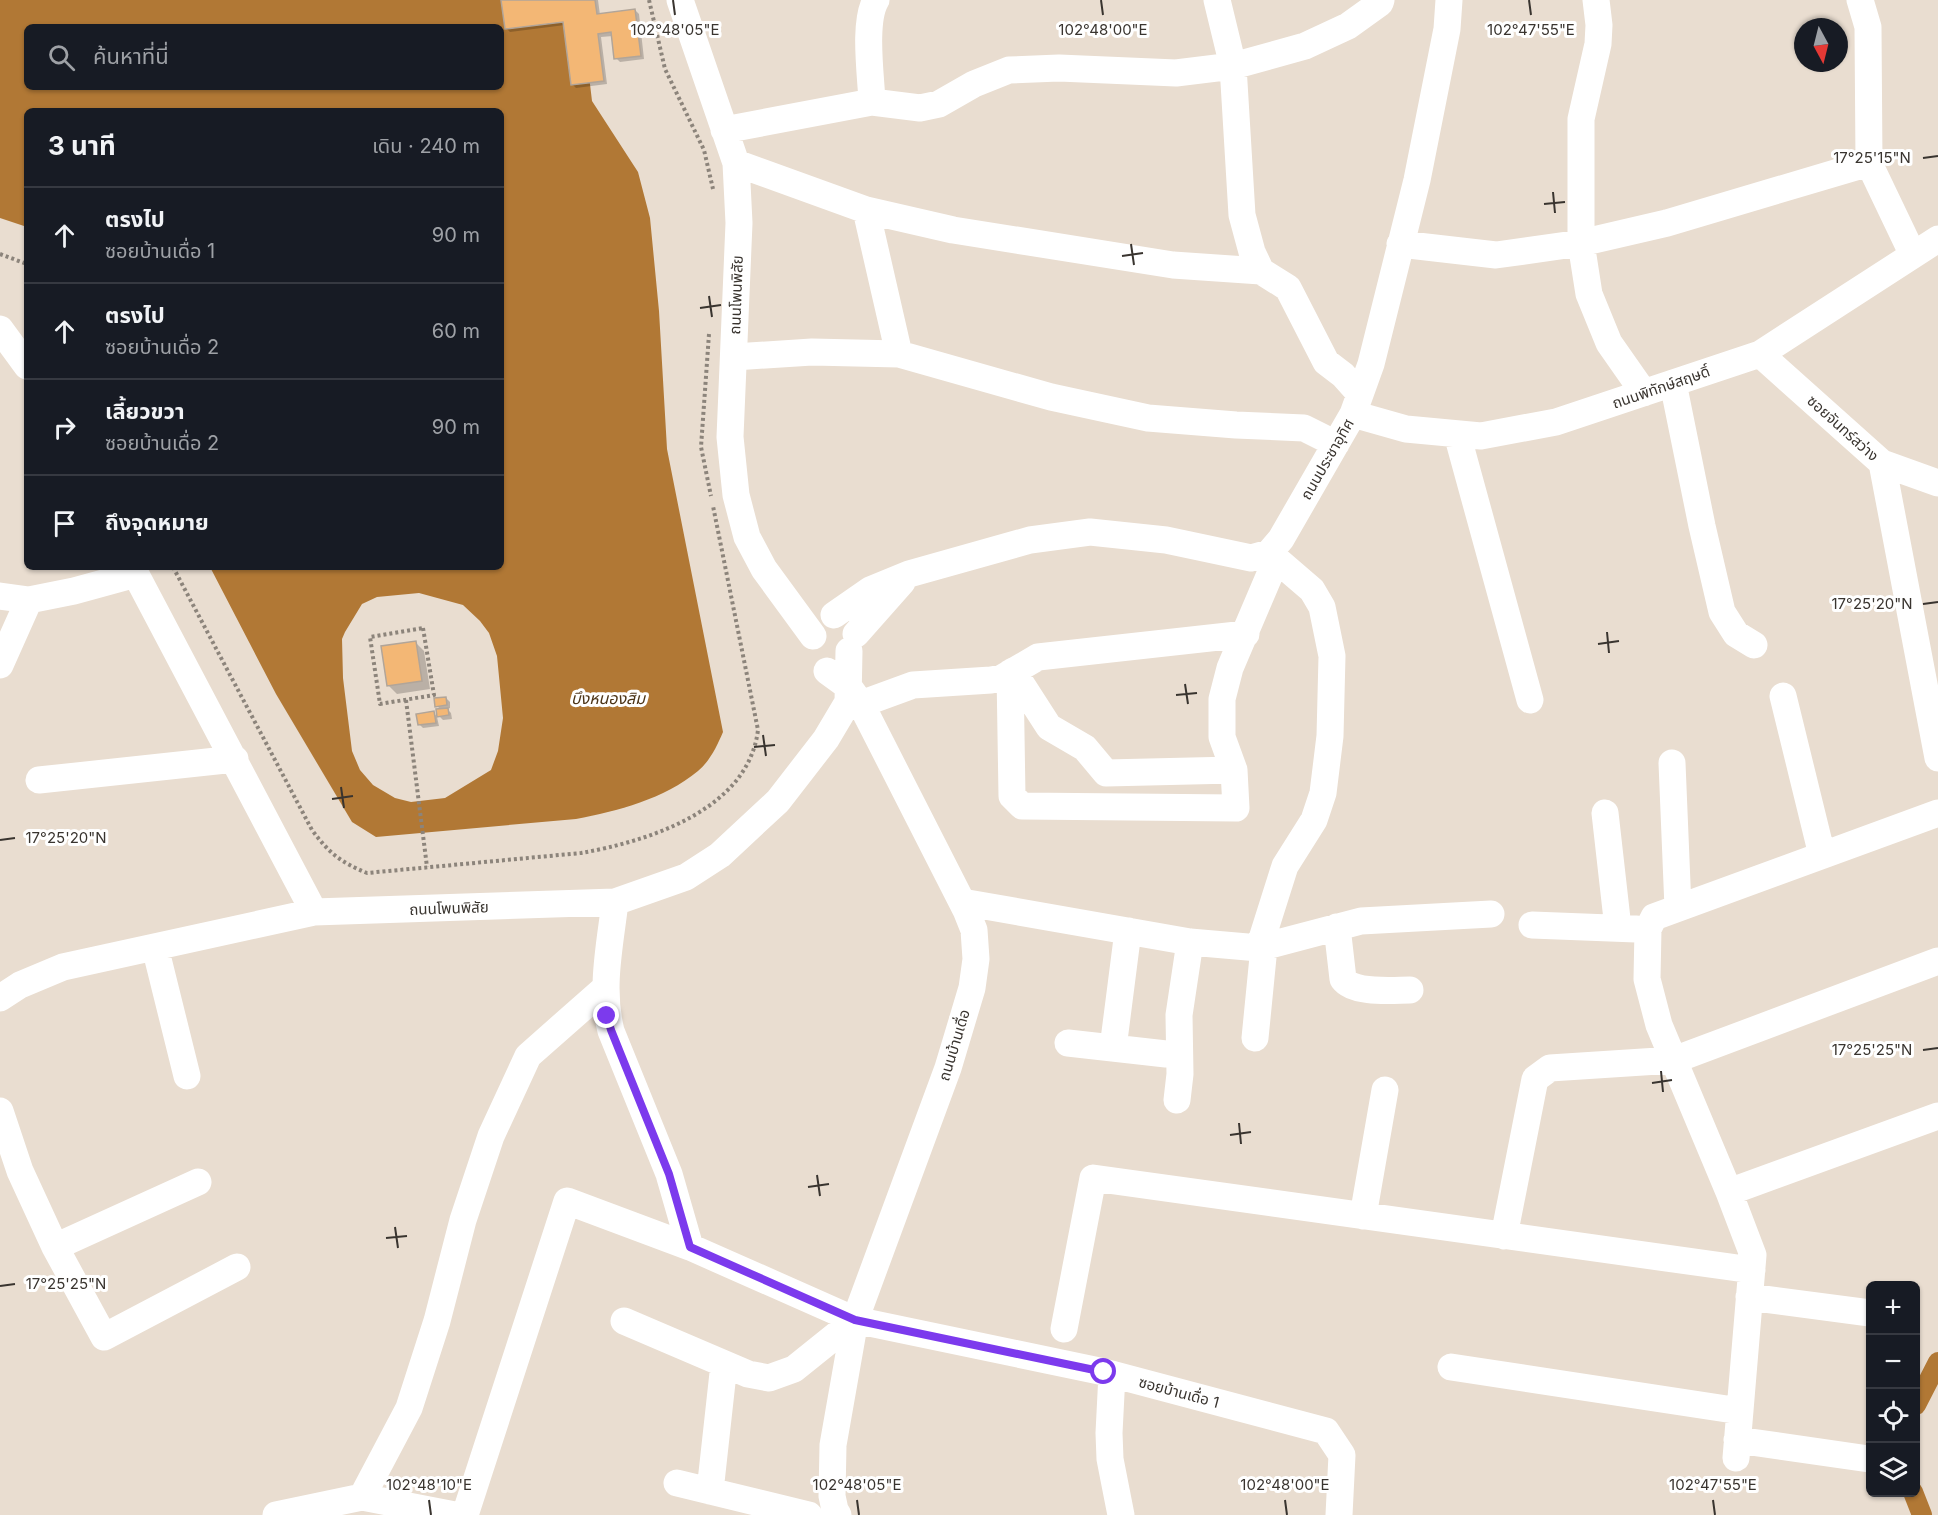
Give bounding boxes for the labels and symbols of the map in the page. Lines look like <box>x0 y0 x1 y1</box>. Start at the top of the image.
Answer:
north arrow <box>1794 18 1848 72</box>
text: 102°48'05"E <box>631 20 719 39</box>
text: 102°48'00"E <box>1058 20 1148 39</box>
text: 102°47'55"E <box>1487 20 1575 39</box>
text: 17°25'15"N <box>1833 148 1911 167</box>
street label: ถนนโพนพิสัย <box>725 255 747 335</box>
street label: ถนนพิทักษ์สฤษดิ์ <box>1610 361 1712 413</box>
street label: ซอยจันทร์สว่าง <box>1803 391 1883 465</box>
street label: ถนนประชาอุทิศ <box>1296 415 1358 503</box>
text: 17°25'20"N <box>1831 594 1913 613</box>
water label: บึงหนองสิม <box>571 688 646 708</box>
text: 17°25'20"N <box>25 828 107 847</box>
street label: ถนนโพนพิสัย <box>409 897 489 919</box>
route end <box>593 1002 619 1028</box>
street label: ถนนบ้านเดื่อ <box>933 1007 974 1083</box>
text: 17°25'25"N <box>1832 1040 1912 1059</box>
text: 17°25'25"N <box>26 1274 106 1293</box>
route start <box>1090 1358 1116 1384</box>
street label: ซอยบ้านเดื่อ 1 <box>1137 1371 1222 1412</box>
text: 102°48'10"E <box>386 1475 472 1494</box>
text: 102°48'05"E <box>813 1475 901 1494</box>
text: 102°48'00"E <box>1240 1475 1330 1494</box>
text: 102°47'55"E <box>1669 1475 1757 1494</box>

